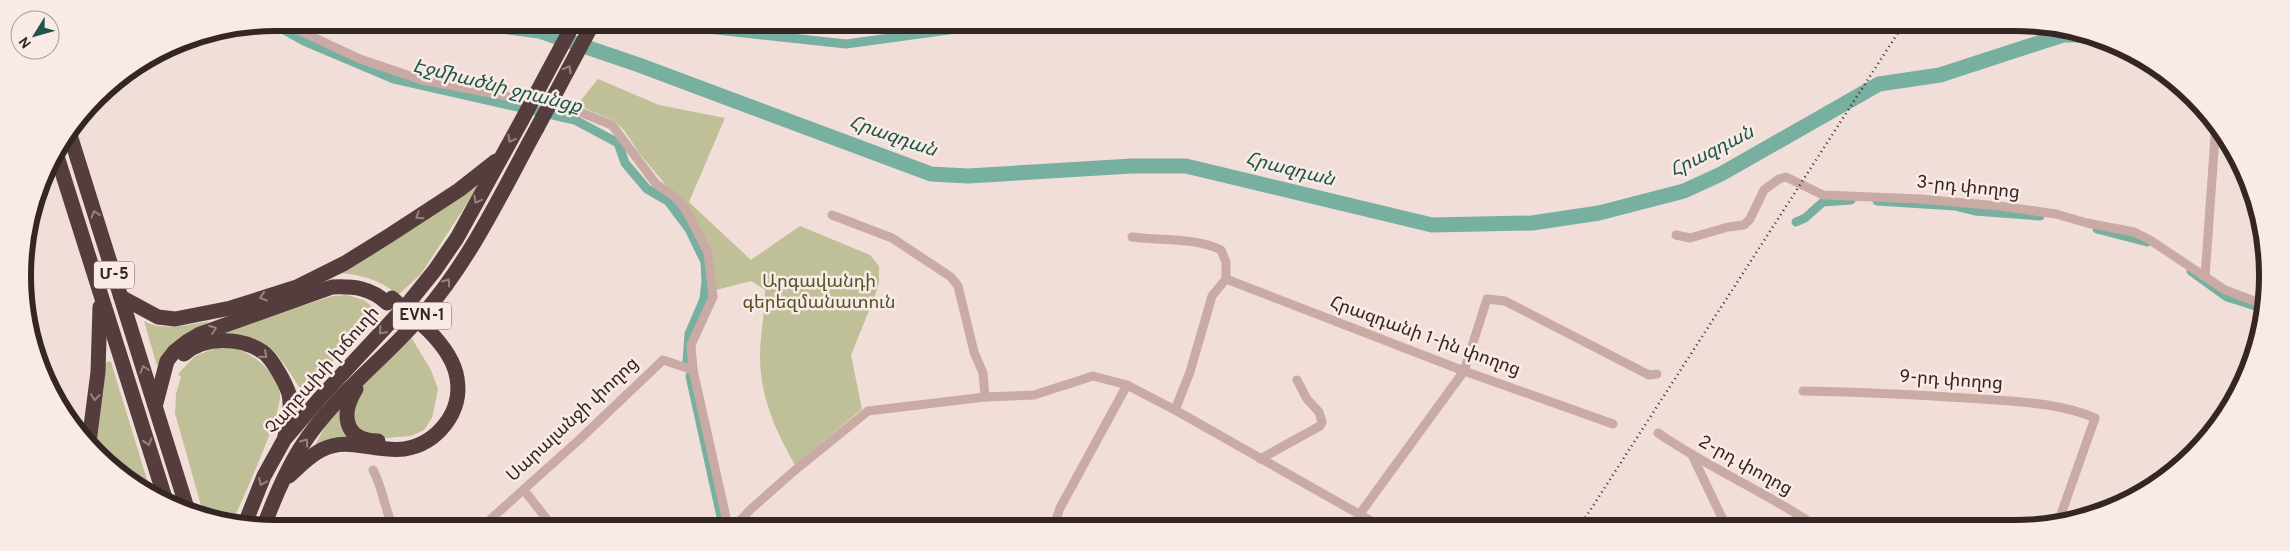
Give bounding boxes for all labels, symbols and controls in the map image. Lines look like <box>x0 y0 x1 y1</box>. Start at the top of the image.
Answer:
north arrow <box>10 10 60 60</box>
text: N <box>16 33 36 51</box>
water label: Էջմիածնի ջրանցք <box>410 54 585 120</box>
one-way arrow <box>562 66 572 75</box>
water label: Հրազդան <box>846 111 941 164</box>
water label: Հրազդան <box>1666 120 1759 183</box>
one-way arrow <box>508 133 518 142</box>
water label: Հրազդան <box>1243 147 1339 193</box>
street label: 3-րդ փողոց <box>1915 171 2021 205</box>
one-way arrow <box>474 195 484 204</box>
one-way arrow <box>91 210 101 219</box>
one-way arrow <box>415 210 424 220</box>
road number: Մ-5 <box>94 262 134 288</box>
park label: Արգավանդի գերեզմանատուն <box>742 271 896 315</box>
one-way arrow <box>441 278 450 288</box>
one-way arrow <box>260 292 268 302</box>
street label: Հրազդանի 1-ին փողոց <box>1327 292 1523 382</box>
street label: Չարբախի խճուղի <box>261 302 385 440</box>
road number: EVN-1 <box>393 302 451 330</box>
one-way arrow <box>208 325 217 335</box>
one-way arrow <box>379 325 388 334</box>
one-way arrow <box>258 349 267 358</box>
street label: Սարալանջի փողոց <box>502 353 644 487</box>
one-way arrow <box>140 365 150 373</box>
street label: 9-րդ փողոց <box>1898 366 2004 396</box>
one-way arrow <box>90 393 101 401</box>
street label: 2-րդ փողոց <box>1694 431 1796 501</box>
one-way arrow <box>142 437 152 445</box>
one-way arrow <box>299 438 308 448</box>
one-way arrow <box>257 477 268 486</box>

